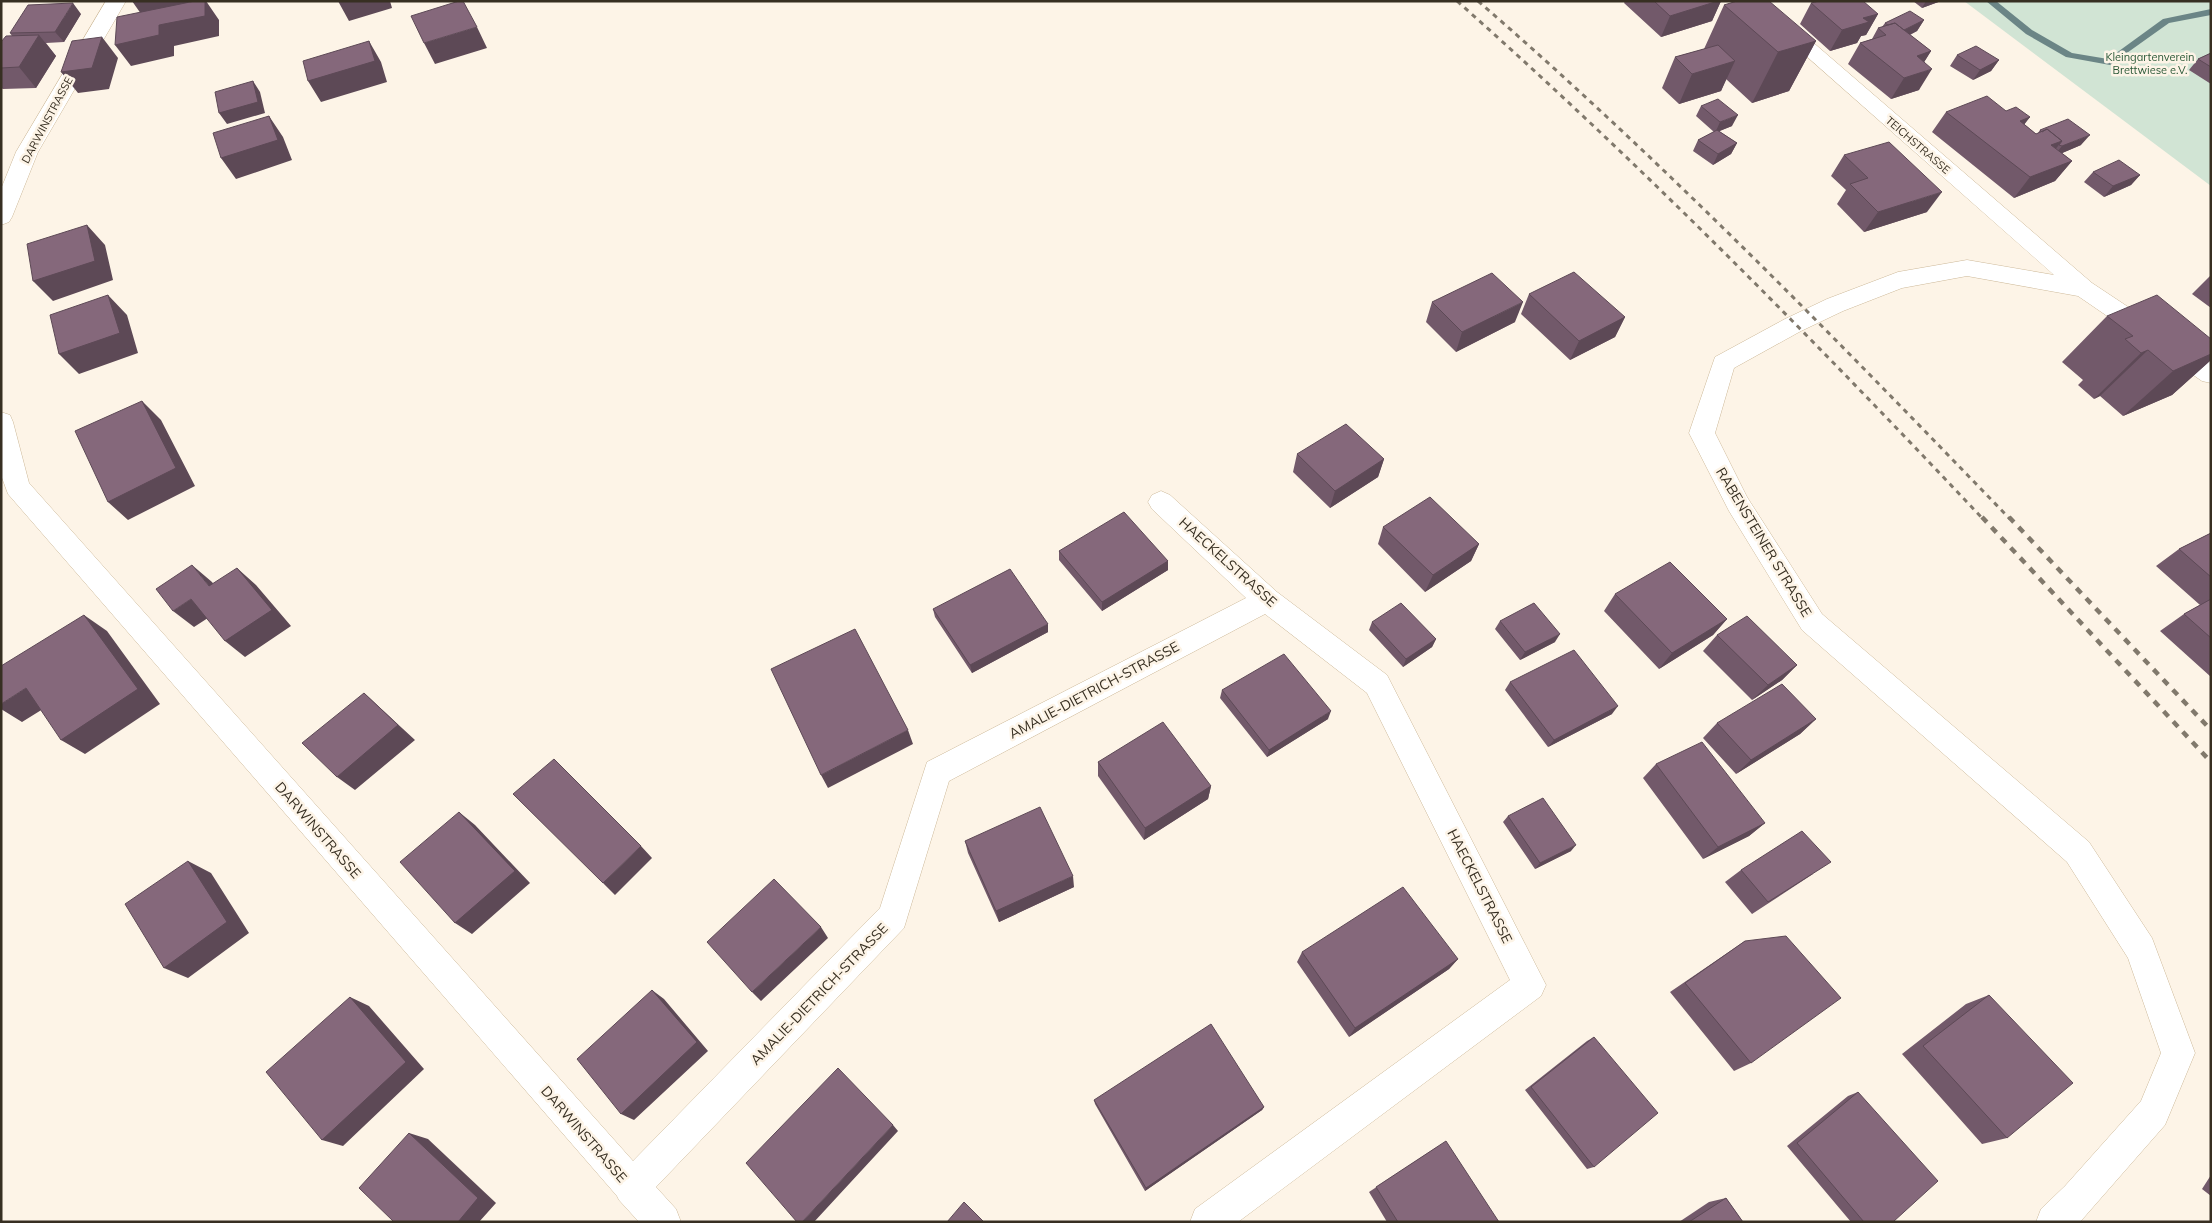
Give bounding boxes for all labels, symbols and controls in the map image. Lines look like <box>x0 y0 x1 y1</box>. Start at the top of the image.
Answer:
park label: Kleingartenverein Brettwiese e.V. <box>2105 50 2195 77</box>
street label: DARWINSTRASSE <box>18 74 76 166</box>
street label: TEICHSTRASSE <box>1883 113 1953 177</box>
street label: RABENSTEINER STRASSE <box>1712 464 1816 620</box>
street label: HAECKELSTRASSE <box>1175 513 1281 611</box>
street label: AMALIE-DIETRICH-STRASSE <box>1006 637 1182 743</box>
street label: DARWINSTRASSE <box>271 778 365 882</box>
street label: HAECKELSTRASSE <box>1443 826 1517 946</box>
street label: AMALIE-DIETRICH-STRASSE <box>746 919 892 1069</box>
street label: DARWINSTRASSE <box>537 1082 631 1186</box>

